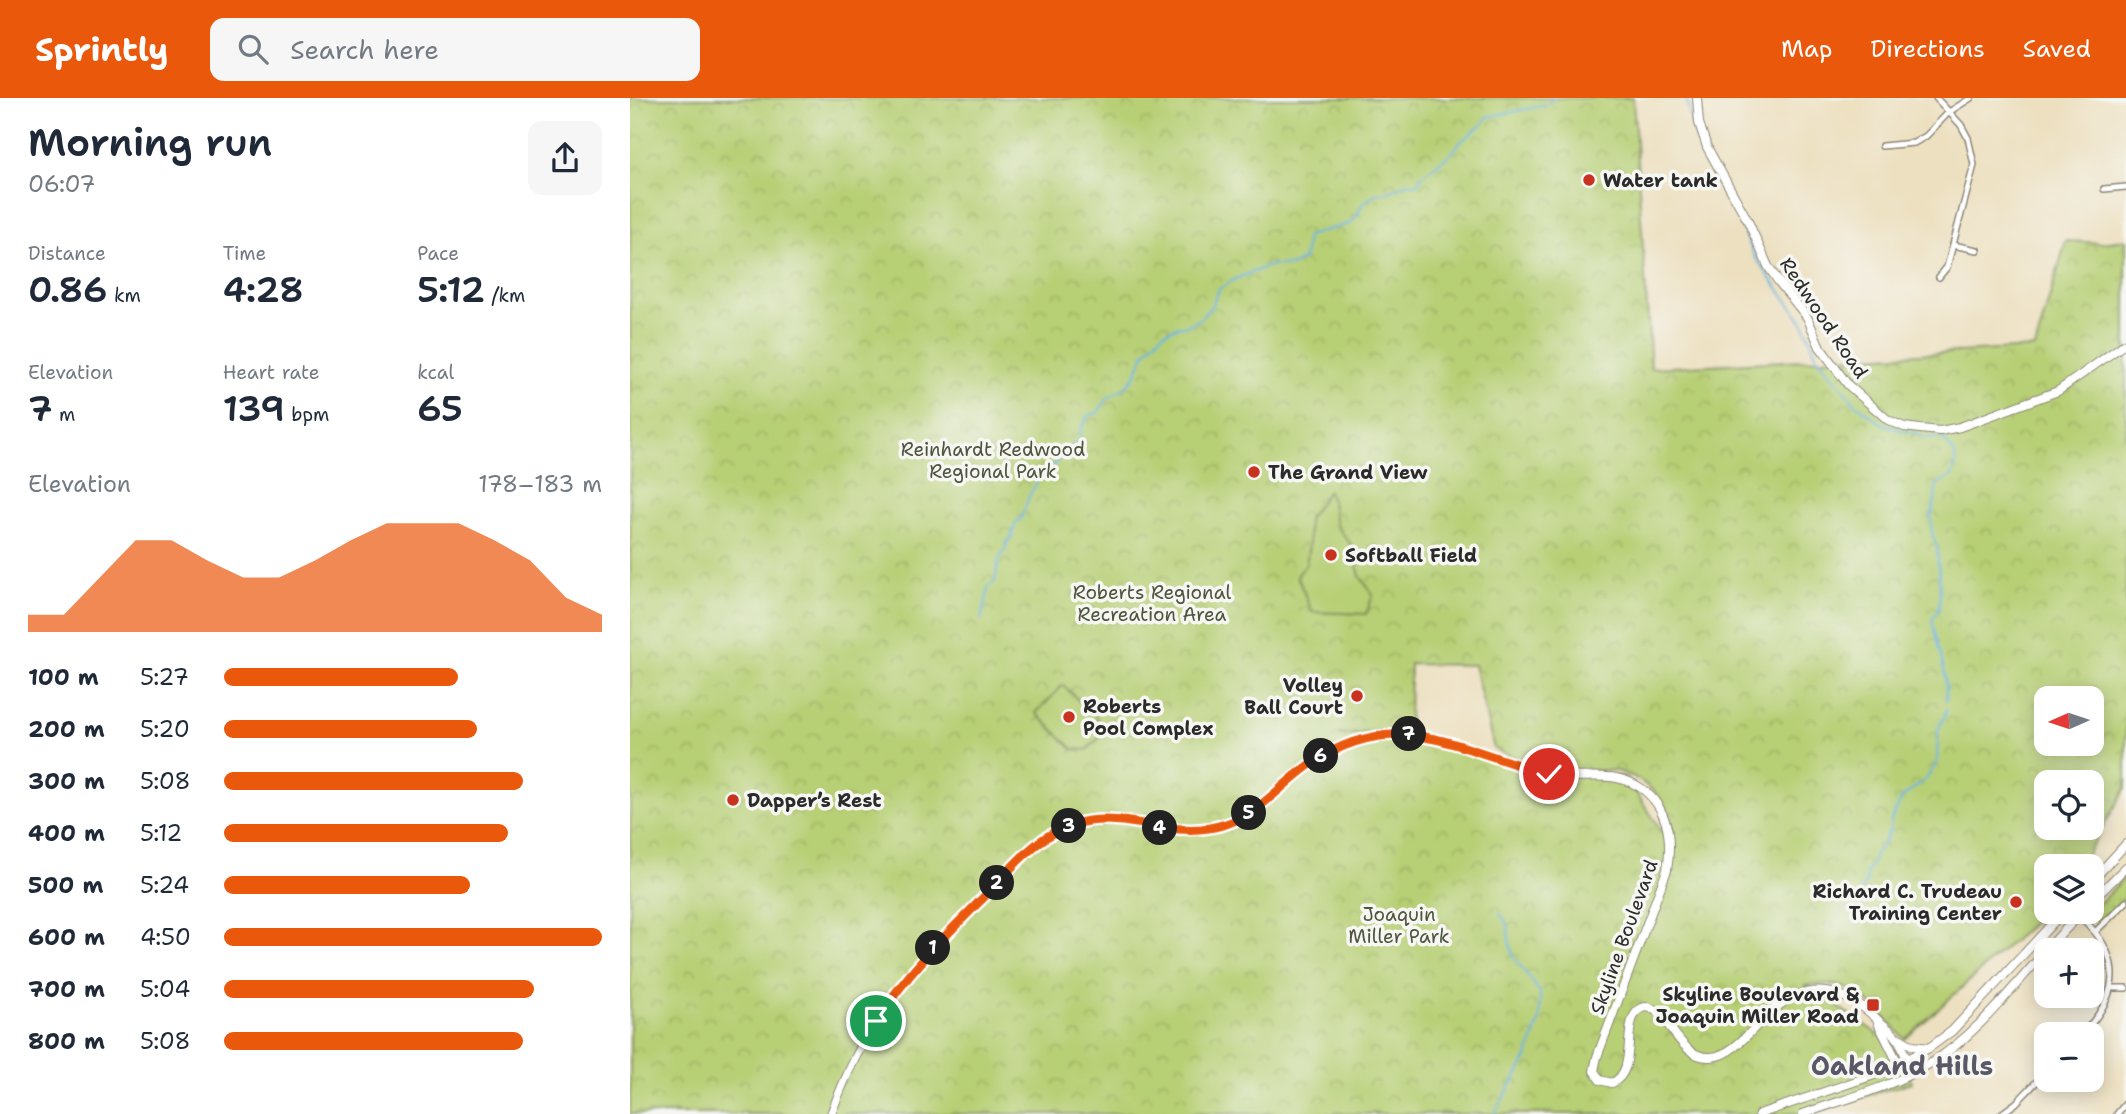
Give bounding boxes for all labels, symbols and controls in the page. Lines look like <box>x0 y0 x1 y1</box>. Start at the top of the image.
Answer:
search box <box>210 18 700 81</box>
text: Sprintly <box>35 27 168 72</box>
icon: search <box>234 30 272 68</box>
text: Search here <box>290 32 439 67</box>
text: Map <box>1781 33 1832 65</box>
text: Directions <box>1870 33 1985 65</box>
text: Saved <box>2023 33 2091 65</box>
text: Morning run <box>28 117 272 168</box>
button: share <box>528 121 602 195</box>
place label: Water tank <box>1603 168 1718 193</box>
text: 06:07 <box>28 169 95 199</box>
marker: Water tank <box>1581 172 1597 188</box>
text: Distance <box>28 241 106 266</box>
text: Time <box>223 241 266 266</box>
text: Pace <box>417 241 459 266</box>
street label: Redwood Road <box>1774 253 1874 383</box>
text: 0.86 <box>28 266 107 313</box>
text: 4:28 <box>223 266 304 313</box>
text: 5:12 <box>417 266 485 313</box>
text: km <box>107 283 141 308</box>
text: /km <box>485 283 526 308</box>
text: Elevation <box>28 360 113 385</box>
text: Heart rate <box>223 360 319 385</box>
text: kcal <box>417 360 454 385</box>
text: 7 <box>28 385 53 432</box>
text: 139 <box>223 385 285 432</box>
text: 65 <box>417 385 463 432</box>
text: m <box>53 402 75 427</box>
text: bpm <box>285 402 330 427</box>
park label: Reinhardt Redwood Regional Park <box>901 437 1085 484</box>
place label: The Grand View <box>1268 460 1428 485</box>
marker: The Grand View <box>1246 464 1262 480</box>
text: Elevation <box>28 469 131 499</box>
text: 178–183 m <box>478 469 602 499</box>
place label: Softball Field <box>1345 543 1477 568</box>
marker: Softball Field <box>1323 547 1339 563</box>
park label: Roberts Regional Recreation Area <box>1073 580 1231 627</box>
text: 100 m <box>28 662 99 692</box>
text: 5:27 <box>140 662 189 692</box>
place label: Volley Ball Court <box>1244 673 1343 720</box>
north arrow <box>2034 686 2104 756</box>
map controls <box>2034 686 2104 1092</box>
marker: Volley Ball Court <box>1349 688 1365 704</box>
place label: Roberts Pool Complex <box>1083 694 1213 741</box>
marker: Roberts Pool Complex <box>1061 709 1077 725</box>
text: 200 m <box>28 714 105 744</box>
text: 5:20 <box>140 714 190 744</box>
pin: 7 <box>1392 716 1426 752</box>
text: 7 <box>1402 721 1415 746</box>
pin: 6 <box>1304 738 1338 774</box>
text: 6 <box>1314 743 1327 768</box>
pin <box>1519 744 1579 804</box>
icon: check <box>1530 755 1568 793</box>
text: 300 m <box>28 766 105 796</box>
text: 5:08 <box>140 766 191 796</box>
button: locate <box>2034 770 2104 840</box>
place label: Dapper’s Rest <box>747 788 882 813</box>
marker: Dapper’s Rest <box>725 792 741 808</box>
pin: 5 <box>1232 796 1266 830</box>
text: 5 <box>1243 800 1254 825</box>
pin: 3 <box>1052 808 1087 844</box>
pin: 4 <box>1142 810 1178 846</box>
text: 3 <box>1062 813 1075 838</box>
text: 4 <box>1153 815 1166 840</box>
text: 400 m <box>28 818 105 848</box>
text: 5:12 <box>140 818 182 848</box>
button: layers <box>2034 854 2104 924</box>
street label: Skyline Boulevard <box>1584 856 1664 1018</box>
pin: 2 <box>980 866 1014 900</box>
text: 500 m <box>28 870 103 900</box>
text: 5:24 <box>140 870 189 900</box>
text: 2 <box>990 870 1003 895</box>
place label: Richard C. Trudeau Training Center <box>1813 879 2002 926</box>
marker: Richard C. Trudeau Training Center <box>2008 894 2024 910</box>
park label: Joaquin Miller Park <box>1348 902 1450 949</box>
text: 600 m <box>28 922 105 952</box>
text: 4:50 <box>140 922 191 952</box>
pin: 1 <box>916 930 950 966</box>
text: 1 <box>928 935 937 960</box>
button: + <box>2034 938 2104 1008</box>
text: 700 m <box>28 974 105 1004</box>
text: 5:04 <box>140 974 190 1004</box>
place label: Skyline Boulevard & Joaquin Miller Road <box>1655 982 1859 1029</box>
pin <box>846 991 906 1051</box>
marker: Skyline Boulevard & Joaquin Miller Road <box>1865 997 1881 1013</box>
icon: arrive <box>857 1002 895 1040</box>
button: − <box>2034 1022 2104 1092</box>
text: 800 m <box>28 1026 105 1056</box>
text: 5:08 <box>140 1026 191 1056</box>
district label: Oakland Hills <box>1811 1048 1993 1083</box>

